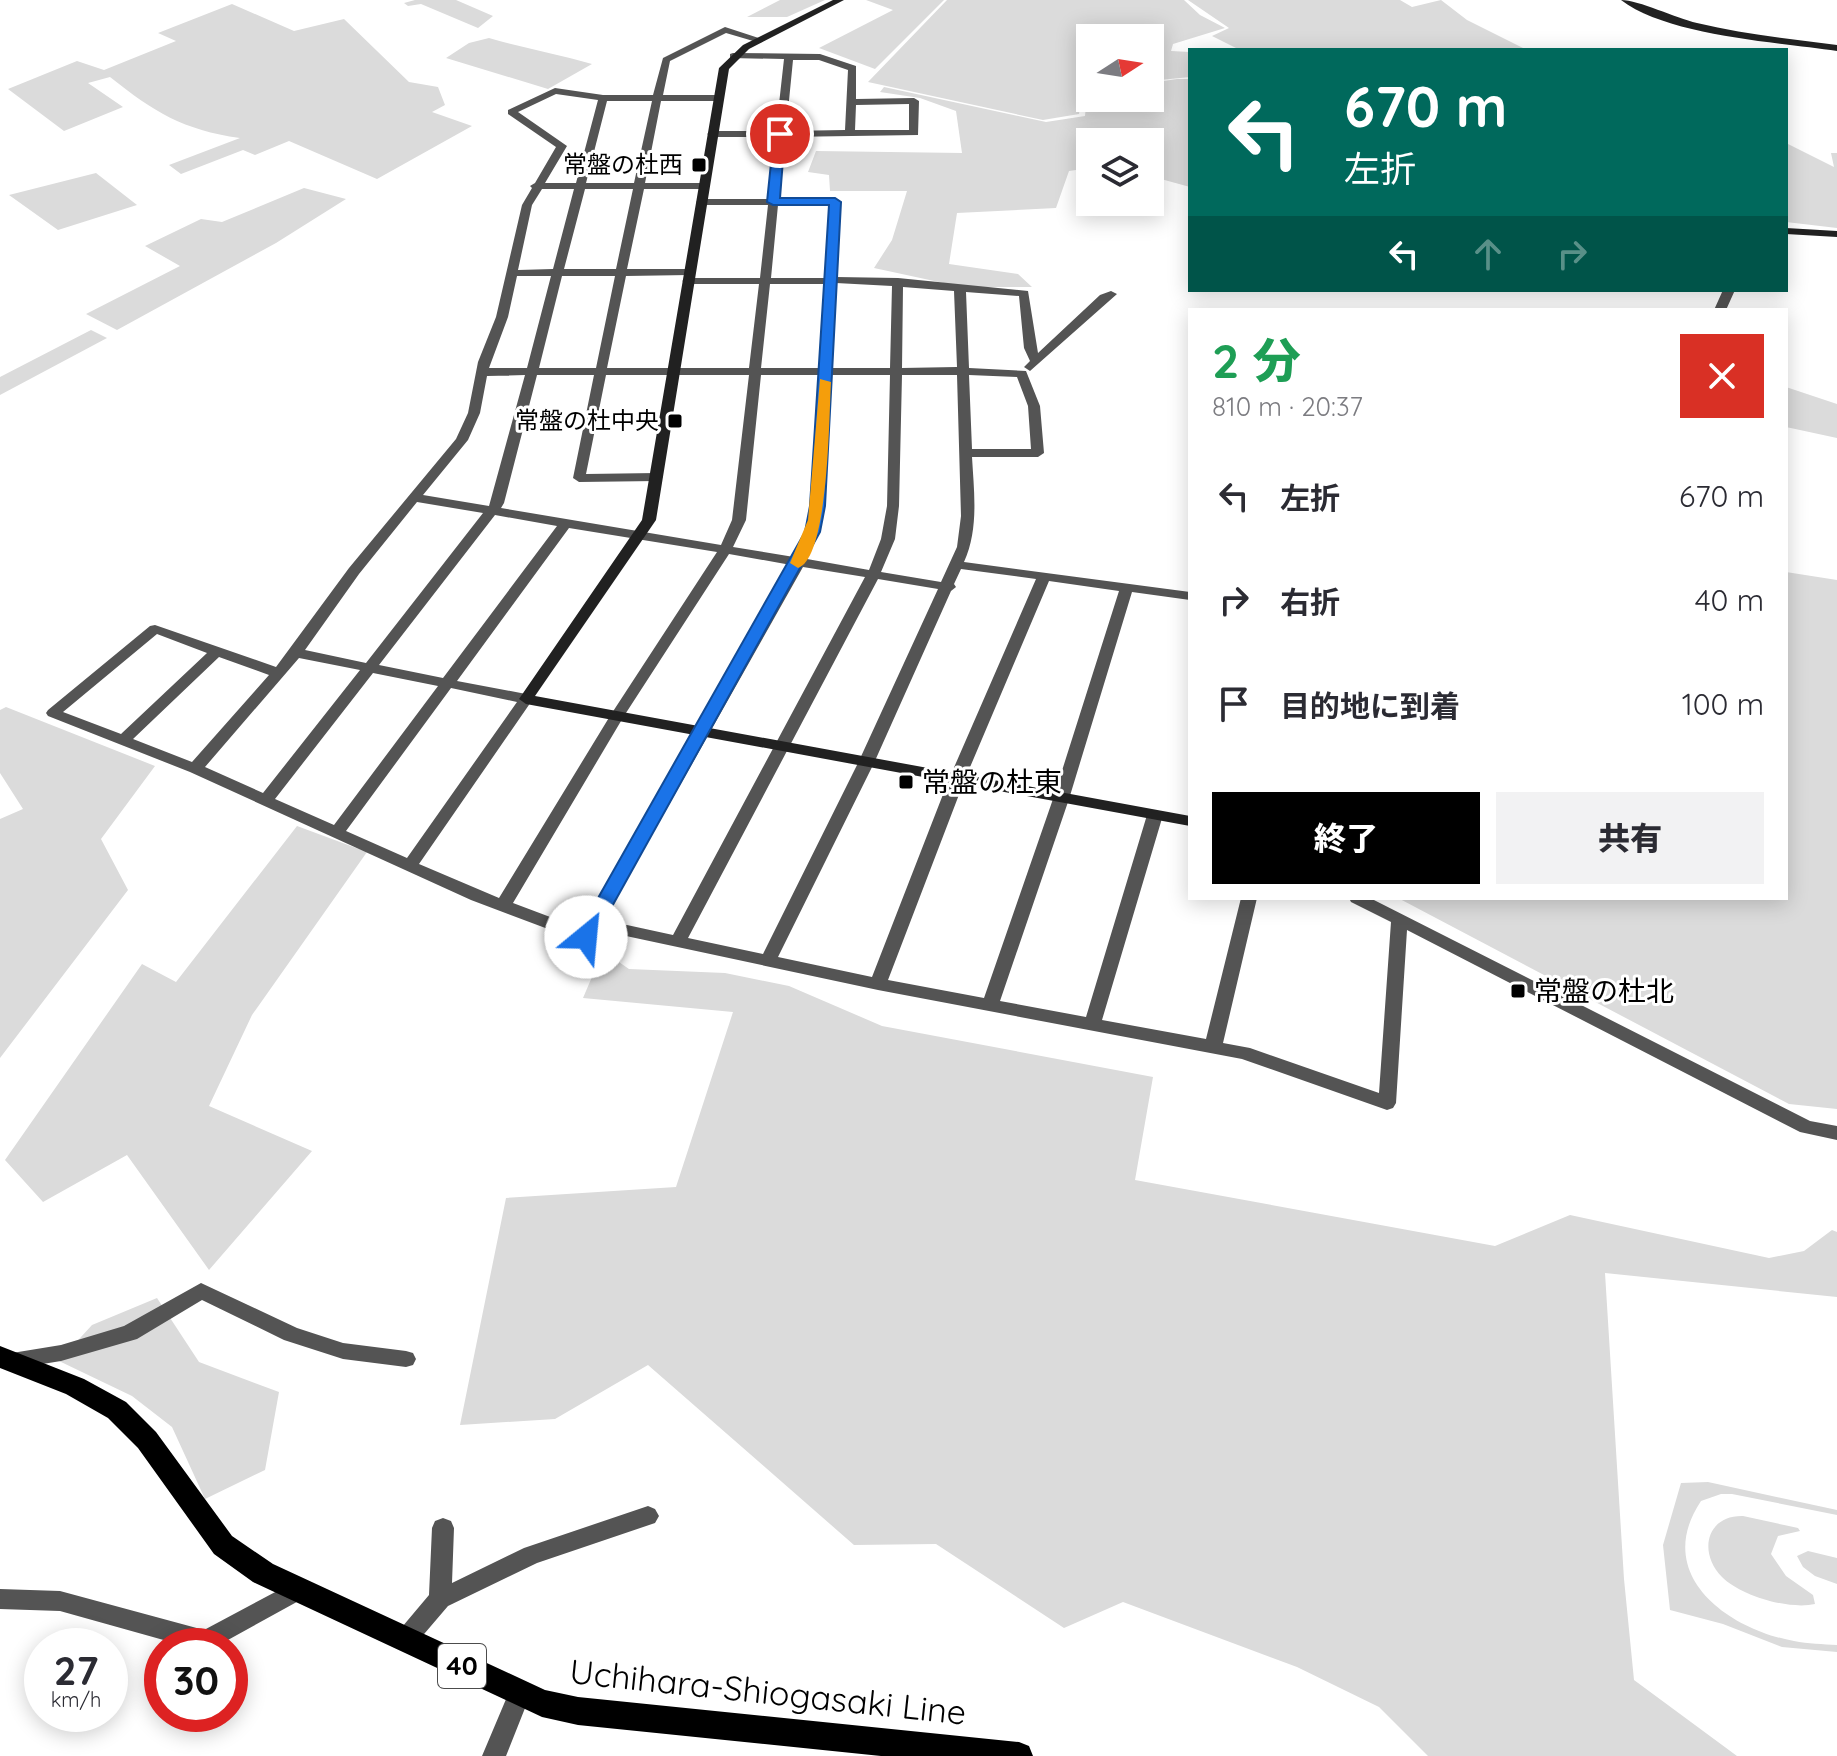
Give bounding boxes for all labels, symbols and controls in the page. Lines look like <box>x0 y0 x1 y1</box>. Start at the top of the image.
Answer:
north arrow <box>1076 24 1164 112</box>
map controls <box>1076 24 1164 216</box>
text: 670 m <box>1344 71 1507 141</box>
icon: left <box>1212 80 1316 184</box>
pin <box>746 100 814 168</box>
icon: arrive <box>758 112 802 156</box>
button: layers <box>1076 128 1164 216</box>
text: 左折 <box>1344 146 1416 191</box>
place label: 常盤の杜西 <box>563 149 683 179</box>
marker: 常盤の杜西 <box>690 156 708 174</box>
icon: left <box>1382 232 1426 276</box>
icon: ahead <box>1466 232 1510 276</box>
icon: right <box>1550 232 1594 276</box>
text: 2 分 <box>1212 330 1301 390</box>
button: close <box>1680 334 1764 418</box>
text: 810 m · 20:37 <box>1212 390 1363 423</box>
place label: 常盤の杜中央 <box>515 405 659 435</box>
marker: 常盤の杜中央 <box>666 412 684 430</box>
icon: left <box>1212 474 1256 518</box>
text: 670 m <box>1679 477 1764 515</box>
text: 左折 <box>1280 479 1340 517</box>
icon: right <box>1212 578 1256 622</box>
text: 40 m <box>1695 581 1764 619</box>
text: 右折 <box>1280 583 1340 621</box>
icon: arrive <box>1212 682 1256 726</box>
text: 100 m <box>1682 685 1764 723</box>
text: 目的地に到着 <box>1280 687 1460 725</box>
place label: 常盤の杜東 <box>922 764 1062 799</box>
marker: 常盤の杜東 <box>897 773 915 791</box>
button: 終了 <box>1212 792 1480 884</box>
button: 共有 <box>1496 792 1764 884</box>
position arrow <box>544 895 628 979</box>
place label: 常盤の杜北 <box>1534 973 1674 1008</box>
marker: 常盤の杜北 <box>1509 982 1527 1000</box>
speed limit sign: 30 <box>144 1628 248 1732</box>
road number: 40 <box>438 1644 486 1688</box>
text: 27 <box>54 1645 98 1695</box>
street label: Uchihara-Shiogasaki Line <box>568 1649 969 1734</box>
text: km/h <box>51 1687 101 1712</box>

